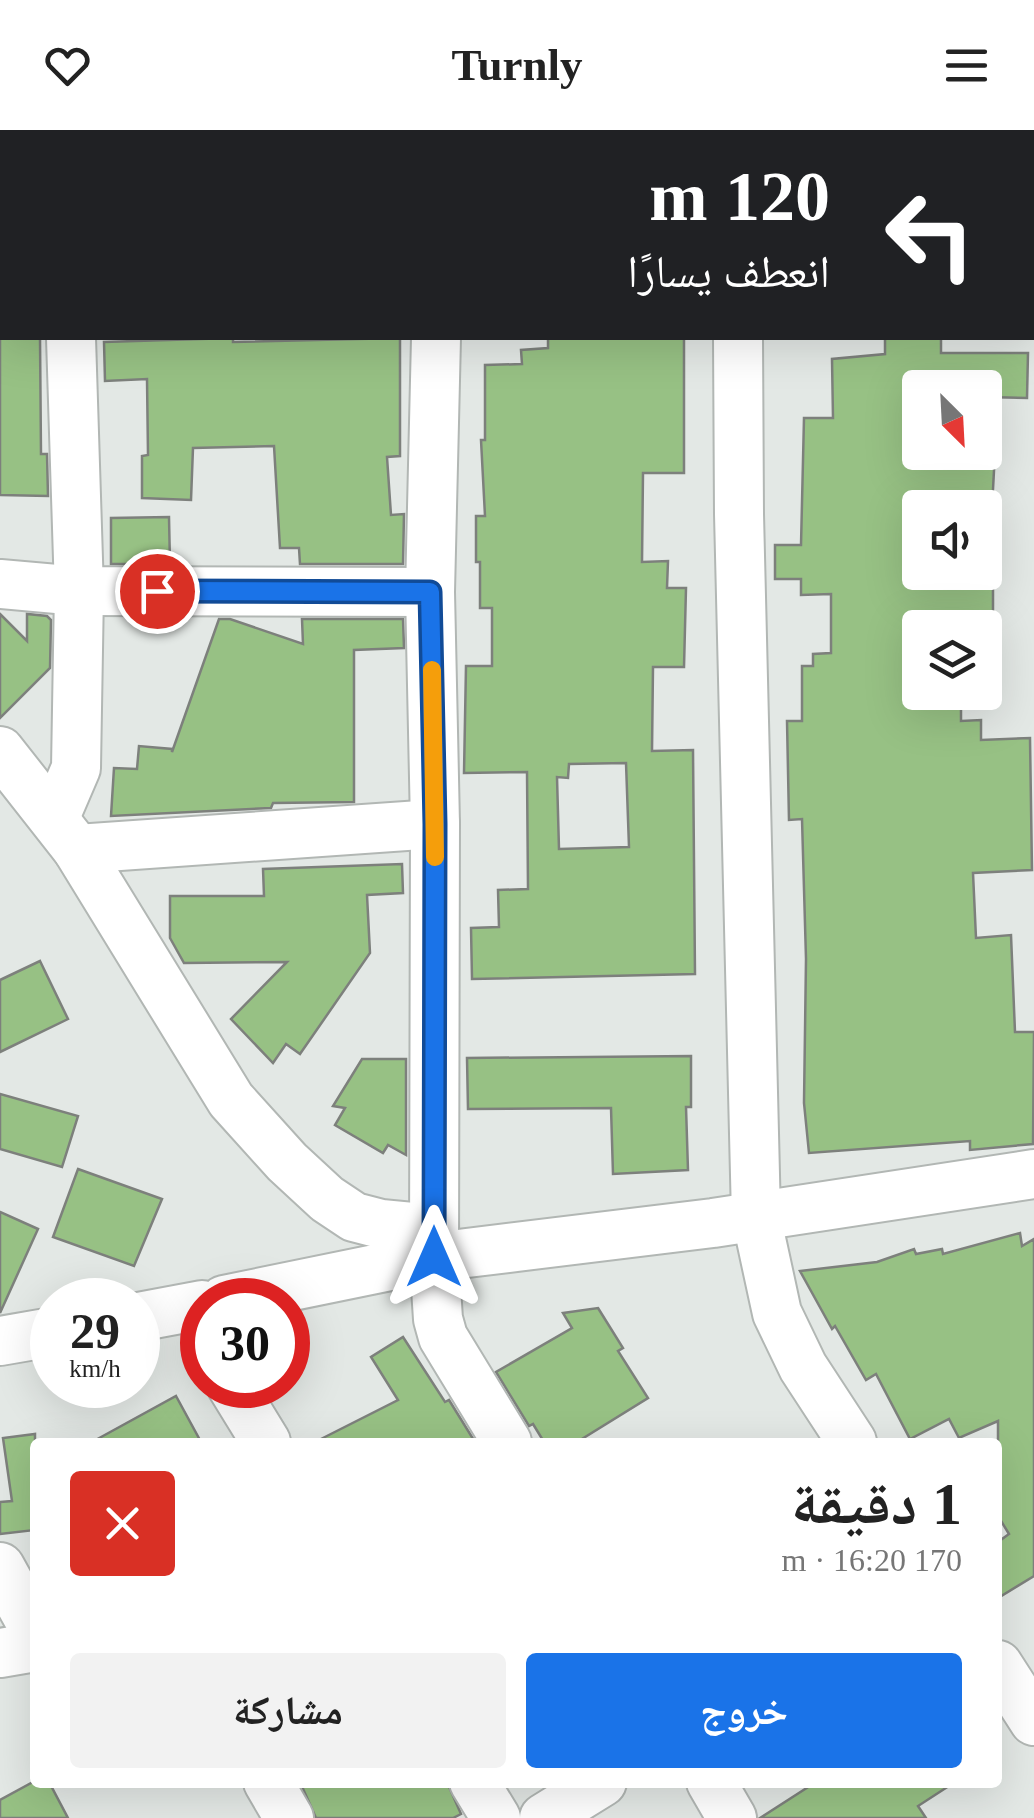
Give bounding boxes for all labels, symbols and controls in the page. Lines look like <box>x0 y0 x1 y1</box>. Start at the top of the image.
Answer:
icon: heart <box>40 38 95 93</box>
icon: menu <box>939 38 994 93</box>
text: Turnly <box>452 40 582 90</box>
text: 120 m <box>649 158 830 235</box>
icon: left <box>865 170 995 300</box>
text: انعطف يسارًا <box>627 247 830 297</box>
north arrow <box>902 370 1002 470</box>
map controls <box>902 370 1002 710</box>
button: sound <box>902 490 1002 590</box>
pin <box>115 549 200 634</box>
icon: arrive <box>130 564 185 619</box>
button: layers <box>902 610 1002 710</box>
position arrow <box>382 1205 486 1309</box>
speed limit sign: 30 <box>180 1278 310 1408</box>
text: 29 <box>70 1303 120 1359</box>
text: km/h <box>69 1355 121 1382</box>
button: close <box>70 1471 175 1576</box>
text: 1 دقيقة <box>791 1471 962 1537</box>
text: 170 m · 16:20 <box>782 1542 962 1578</box>
button: مشاركة <box>70 1653 506 1768</box>
button: خروج <box>526 1653 962 1768</box>

